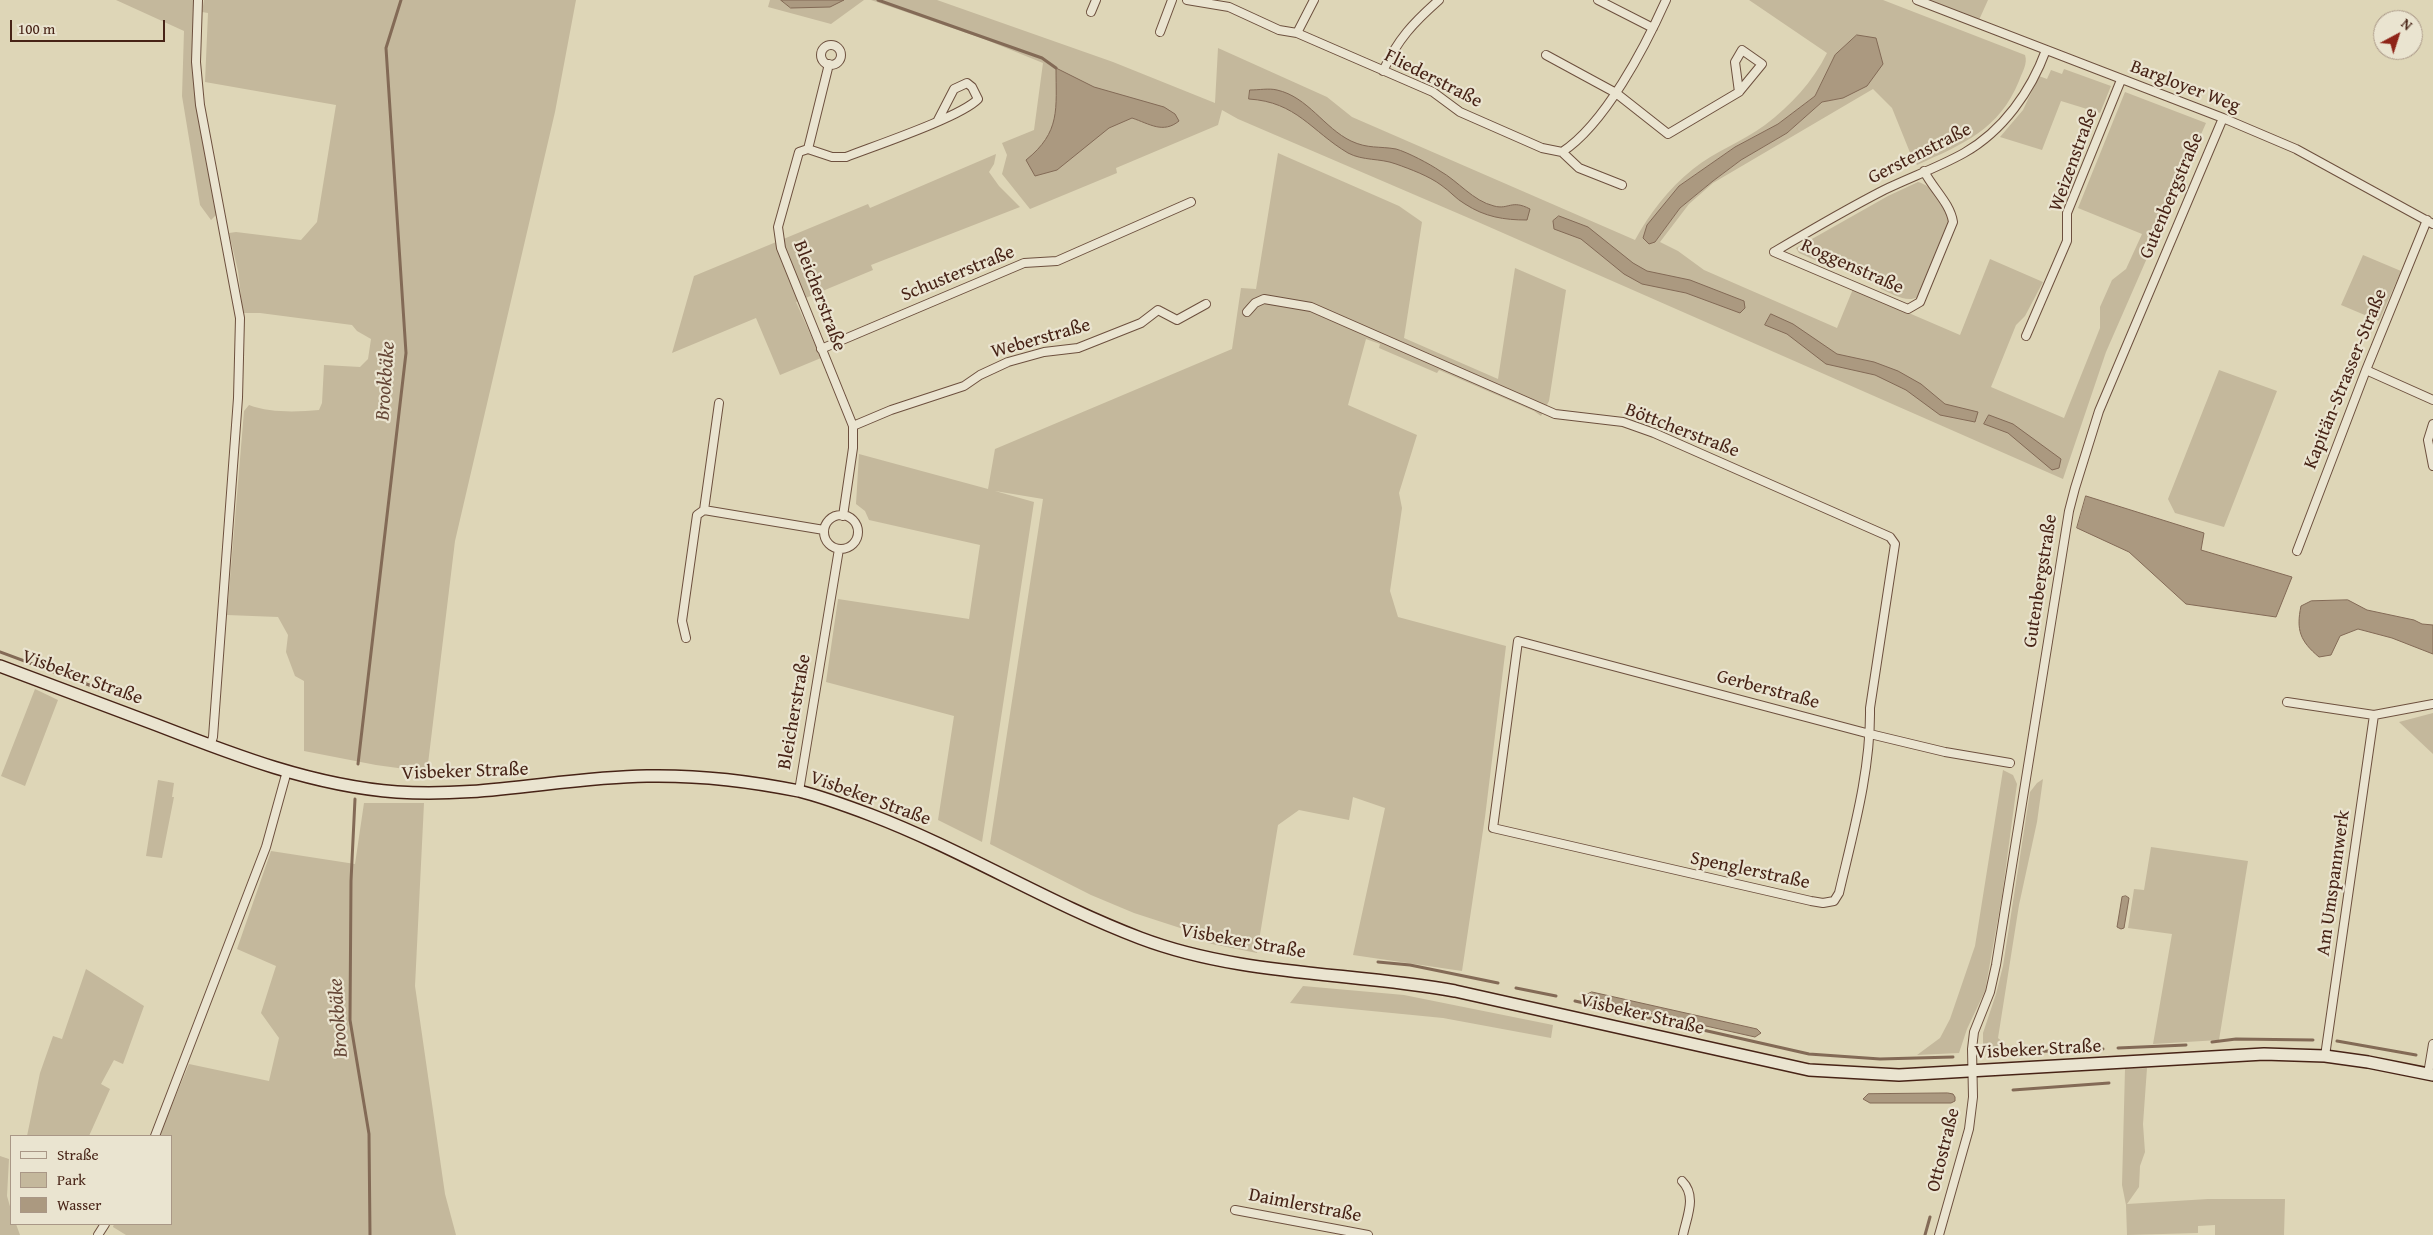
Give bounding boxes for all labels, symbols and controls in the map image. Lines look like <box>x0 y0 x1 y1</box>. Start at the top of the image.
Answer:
scale bar <box>12 10 168 42</box>
north arrow <box>2373 10 2423 60</box>
text: N <box>2397 14 2417 35</box>
text: 100 m <box>18 18 55 39</box>
street label: Fliederstraße <box>1380 45 1486 113</box>
street label: Bargloyer Weg <box>2127 56 2243 118</box>
street label: Weizenstraße <box>2045 105 2103 215</box>
street label: Gerstenstraße <box>1865 118 1975 190</box>
street label: Gutenbergstraße <box>2135 130 2209 262</box>
street label: Roggenstraße <box>1797 234 1907 300</box>
street label: Bleicherstraße <box>787 237 851 355</box>
street label: Schusterstraße <box>898 241 1018 307</box>
street label: Kapitän-Strasser-Straße <box>2299 286 2393 472</box>
street label: Weberstraße <box>989 314 1093 364</box>
water label: Brookbäke <box>371 341 401 421</box>
street label: Böttcherstraße <box>1622 399 1742 463</box>
street label: Gutenbergstraße <box>2019 513 2063 649</box>
street label: Visbeker Straße <box>18 646 146 710</box>
street label: Bleicherstraße <box>774 652 816 772</box>
street label: Gerberstraße <box>1714 665 1822 715</box>
street label: Visbeker Straße <box>401 758 529 786</box>
street label: Visbeker Straße <box>806 767 934 831</box>
street label: Am Umspannwerk <box>2312 809 2356 957</box>
street label: Spenglerstraße <box>1688 847 1812 895</box>
street label: Visbeker Straße <box>1179 920 1307 964</box>
water label: Brookbäke <box>324 978 354 1058</box>
street label: Visbeker Straße <box>1578 990 1706 1040</box>
street label: Visbeker Straße <box>1974 1035 2102 1065</box>
street label: Ottostraße <box>1923 1106 1965 1194</box>
legend <box>10 1135 172 1225</box>
text: Straße <box>57 1144 99 1165</box>
text: Park <box>57 1169 86 1190</box>
street label: Daimlerstraße <box>1247 1184 1363 1228</box>
text: Wasser <box>57 1194 101 1215</box>

